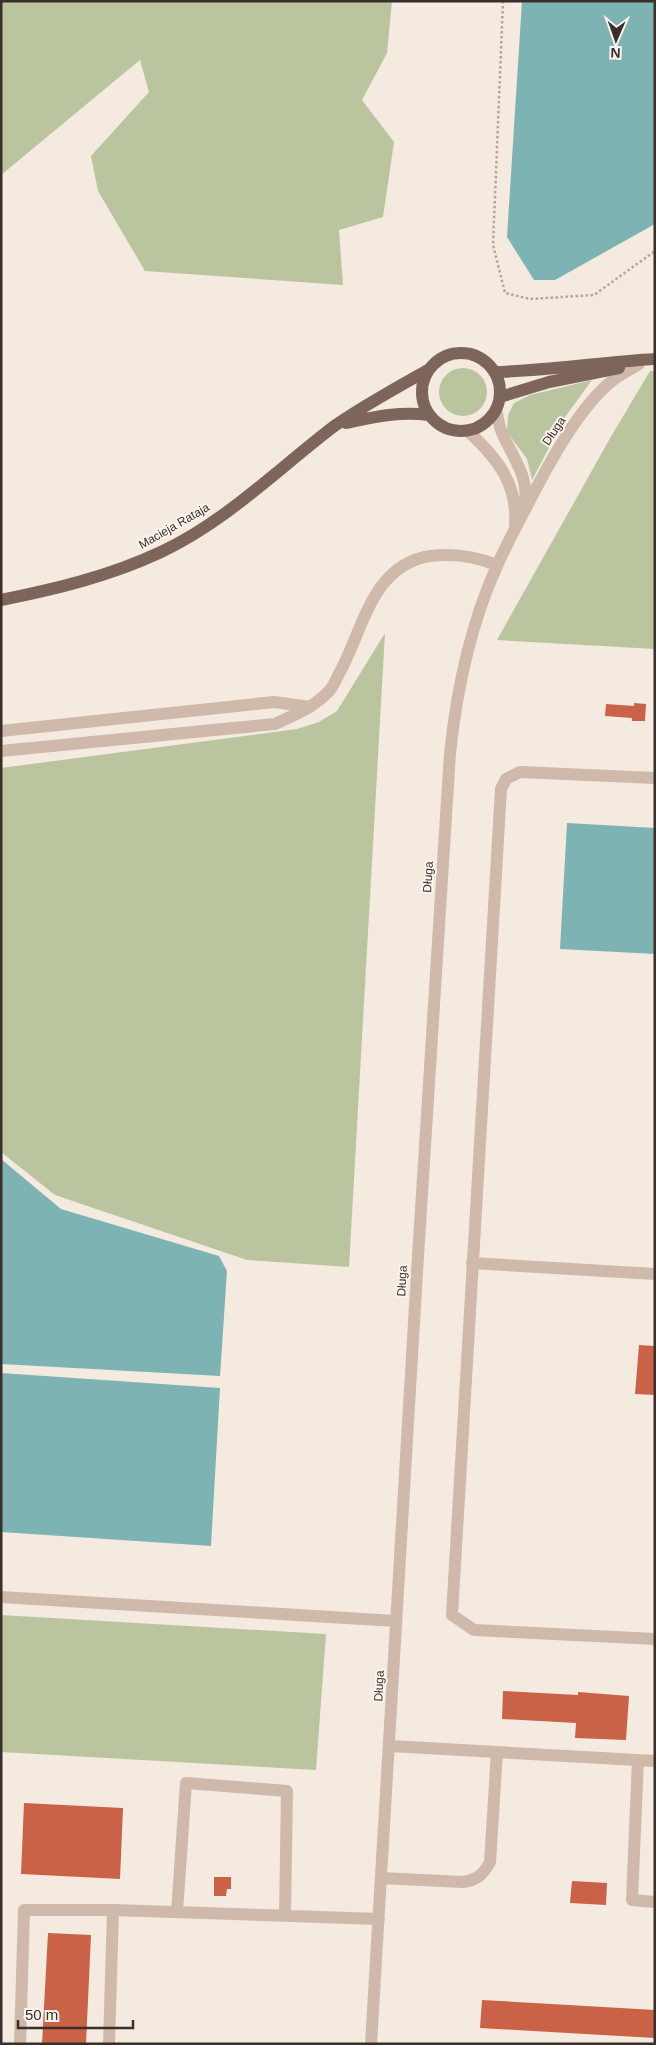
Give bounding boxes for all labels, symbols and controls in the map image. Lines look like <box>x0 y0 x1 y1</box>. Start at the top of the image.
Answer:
north arrow <box>591 15 641 65</box>
text: N <box>610 45 621 61</box>
street label: Długa <box>539 414 569 448</box>
street label: Macieja Rataja <box>136 500 212 552</box>
street label: Długa <box>420 861 436 893</box>
street label: Długa <box>394 1265 410 1297</box>
street label: Długa <box>371 1670 387 1702</box>
scale bar <box>18 1998 132 2030</box>
text: 50 m <box>25 2006 58 2023</box>

